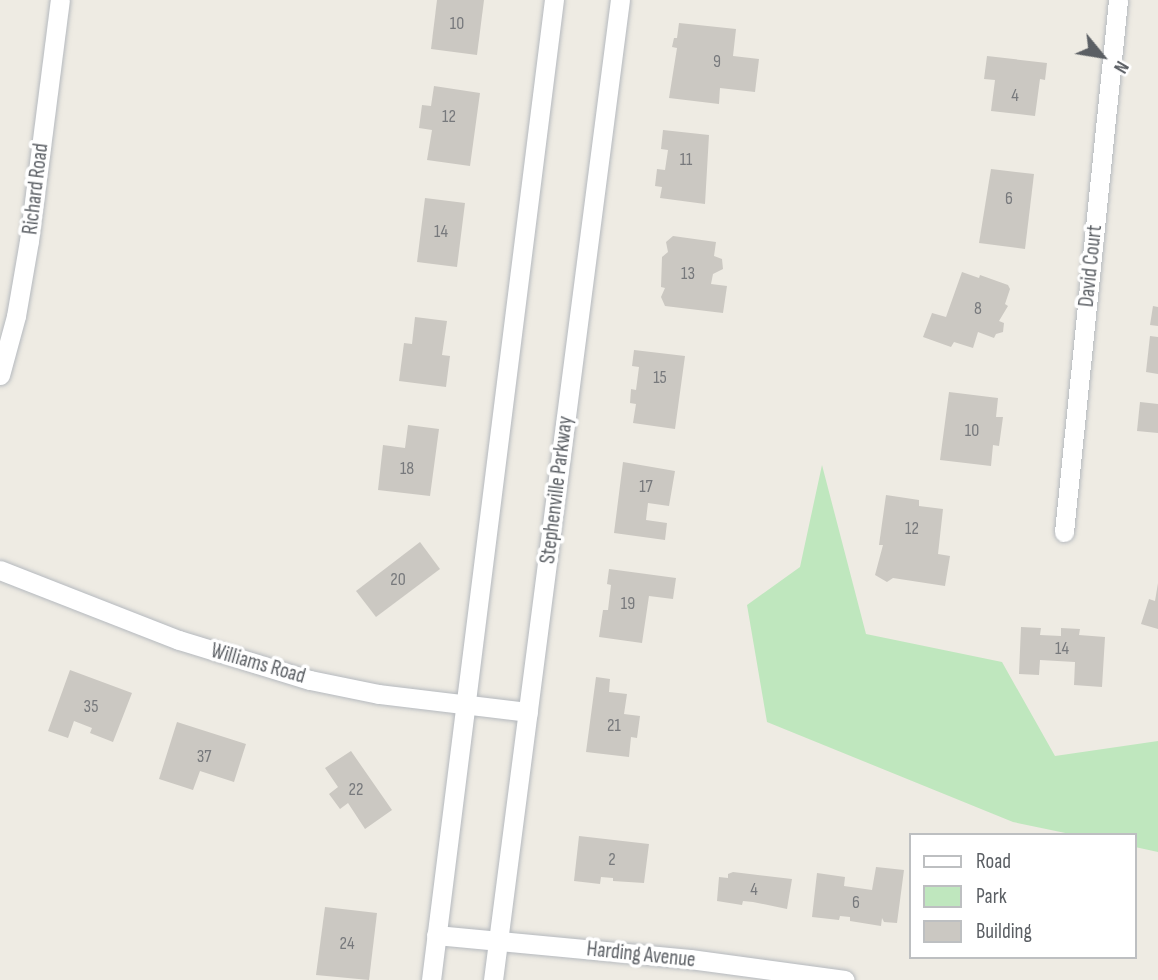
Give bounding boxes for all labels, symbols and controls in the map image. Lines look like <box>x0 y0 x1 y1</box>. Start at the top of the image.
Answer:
house number: 10 <box>450 13 464 35</box>
north arrow <box>1067 21 1137 91</box>
house number: 9 <box>713 51 721 73</box>
text: N <box>1108 57 1133 77</box>
house number: 4 <box>1011 85 1019 107</box>
house number: 12 <box>442 106 456 128</box>
street label: Richard Road <box>18 142 54 236</box>
house number: 11 <box>680 149 692 171</box>
house number: 6 <box>1005 188 1013 210</box>
house number: 14 <box>434 221 448 243</box>
street label: David Court <box>1074 224 1108 308</box>
house number: 13 <box>681 263 695 285</box>
house number: 8 <box>974 298 982 320</box>
house number: 15 <box>653 367 667 389</box>
street label: Stephenville Parkway <box>535 415 579 565</box>
house number: 10 <box>965 420 979 442</box>
house number: 18 <box>400 458 414 480</box>
house number: 17 <box>639 476 653 498</box>
house number: 12 <box>905 518 919 540</box>
house number: 20 <box>390 569 406 591</box>
house number: 19 <box>621 593 635 615</box>
street label: Williams Road <box>208 638 308 690</box>
house number: 14 <box>1055 638 1069 660</box>
house number: 35 <box>84 696 98 718</box>
house number: 21 <box>607 715 621 737</box>
house number: 37 <box>197 746 211 768</box>
house number: 22 <box>349 779 363 801</box>
legend <box>909 833 1137 959</box>
house number: 2 <box>608 849 616 871</box>
text: Road <box>976 849 1011 874</box>
house number: 4 <box>750 879 758 901</box>
text: Park <box>976 884 1007 909</box>
house number: 6 <box>852 892 860 914</box>
text: Building <box>976 919 1032 944</box>
house number: 24 <box>340 933 354 955</box>
street label: Harding Avenue <box>585 937 697 973</box>

